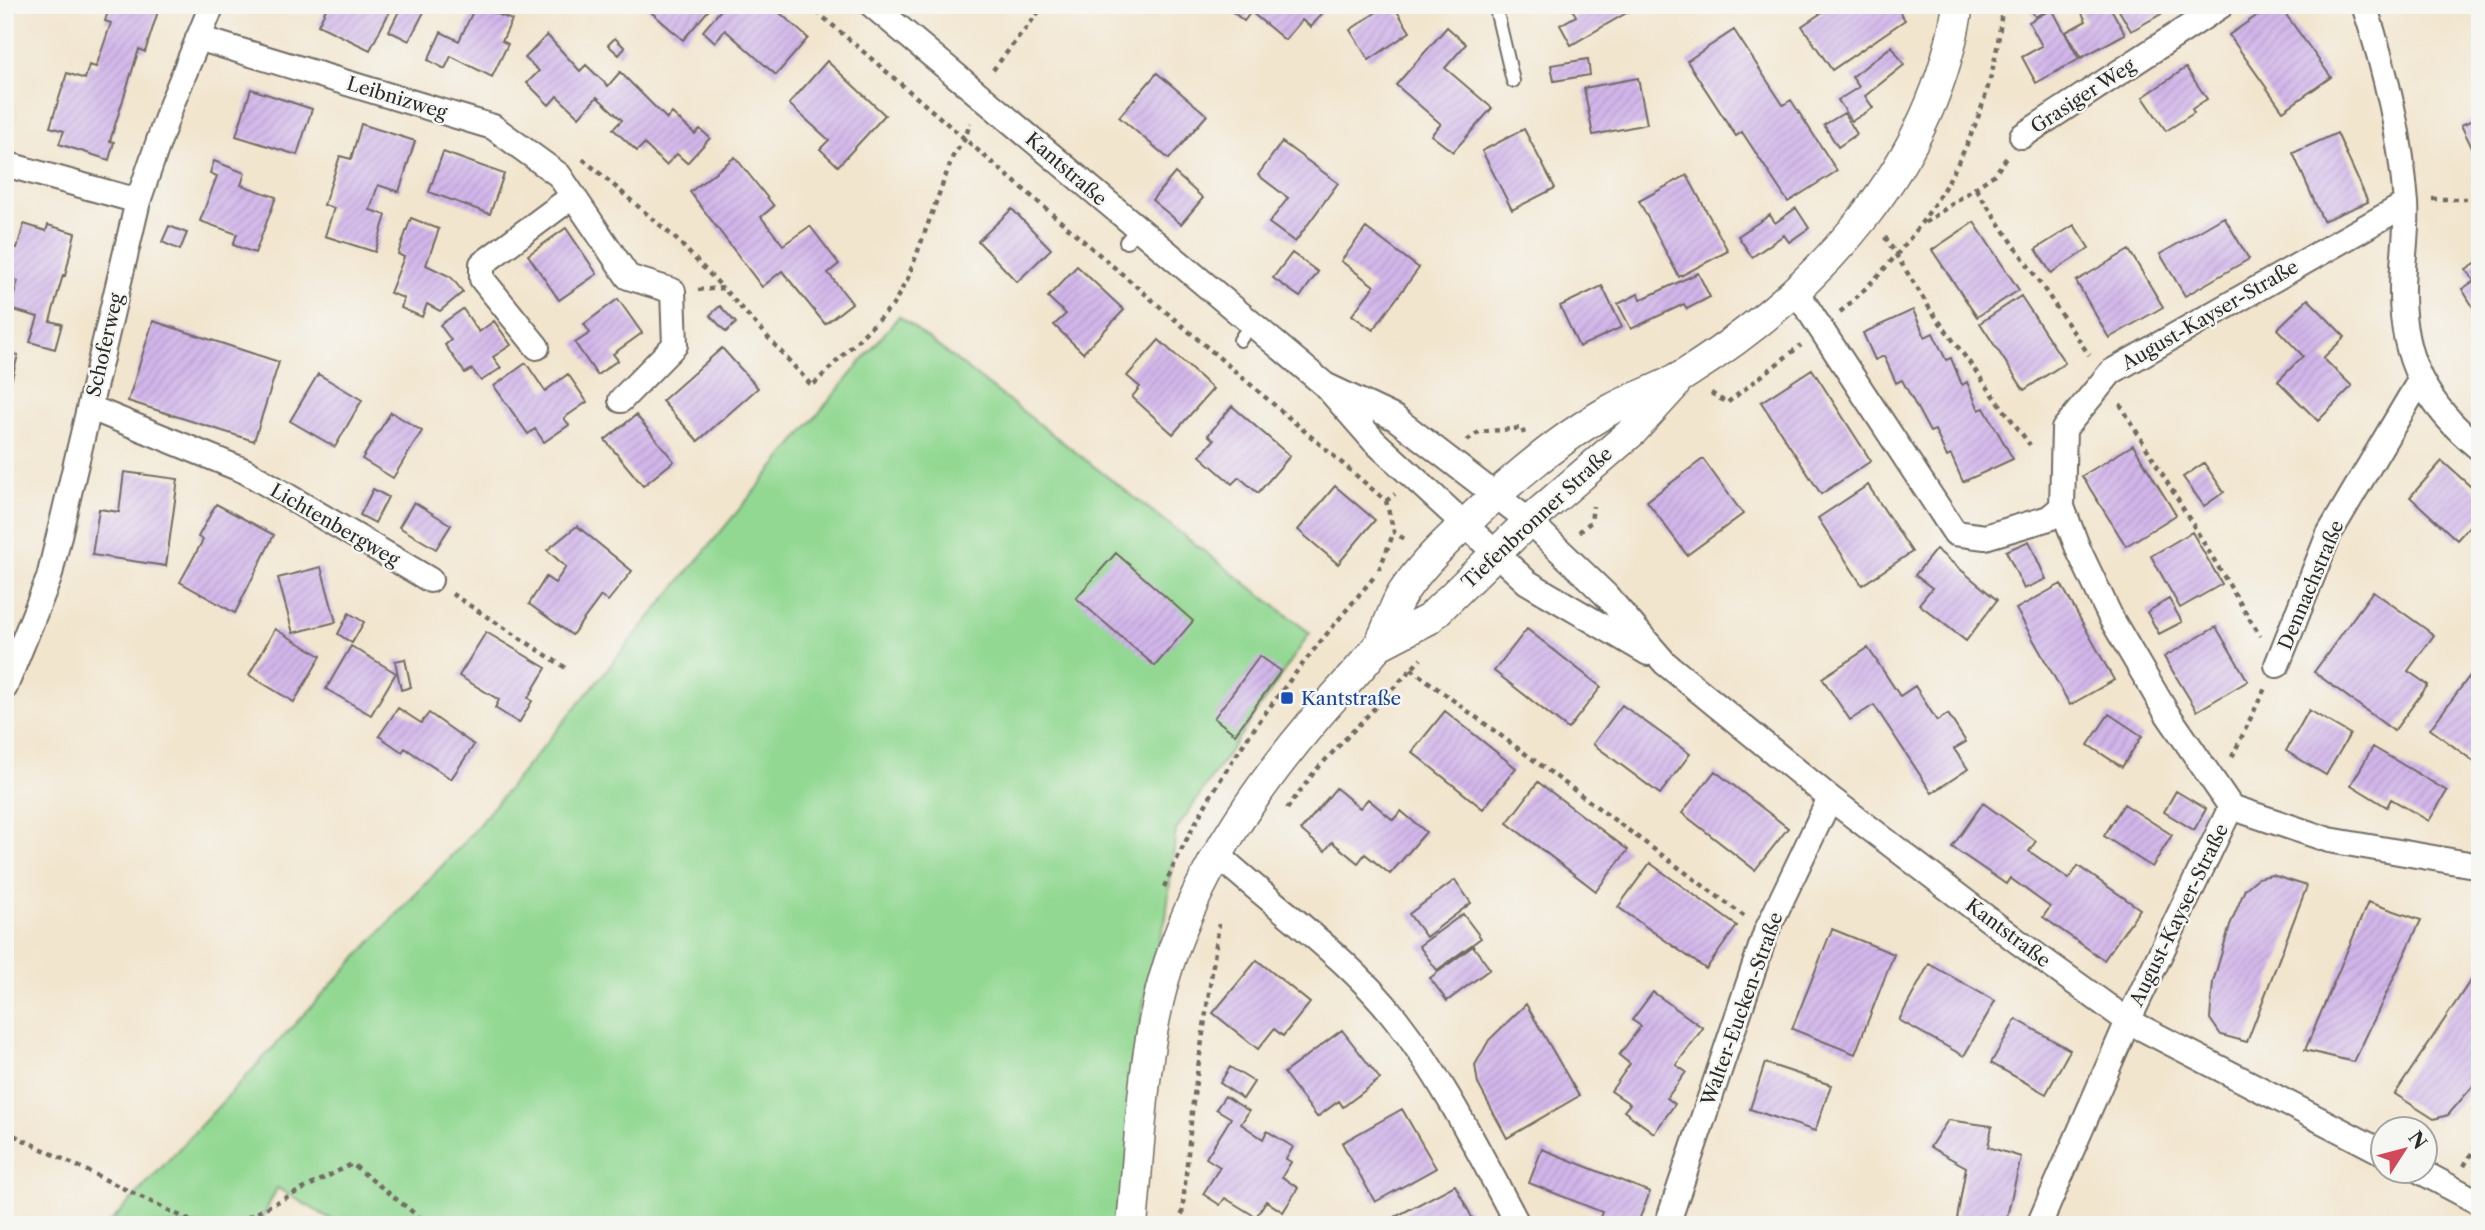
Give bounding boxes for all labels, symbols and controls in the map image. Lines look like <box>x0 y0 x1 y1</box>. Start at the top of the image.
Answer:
street label: Grasiger Weg <box>2027 53 2140 138</box>
street label: Leibnizweg <box>344 72 451 124</box>
street label: Kantstraße <box>1021 127 1111 211</box>
street label: August-Kayser-Straße <box>2117 255 2302 375</box>
street label: Schoferweg <box>82 290 128 399</box>
street label: Tiefenbronner Straße <box>1457 442 1617 594</box>
street label: Lichtenbergweg <box>266 479 405 572</box>
street label: Dennachstraße <box>2273 517 2349 653</box>
place label: Kantstraße <box>1301 687 1401 710</box>
marker: Kantstraße <box>1279 690 1295 706</box>
street label: August-Kayser-Straße <box>2124 820 2233 1011</box>
street label: Kantstraße <box>1961 894 2055 972</box>
street label: Walter-Eucken-Straße <box>1696 909 1788 1110</box>
north arrow <box>2370 1114 2440 1184</box>
text: N <box>2403 1127 2432 1154</box>

